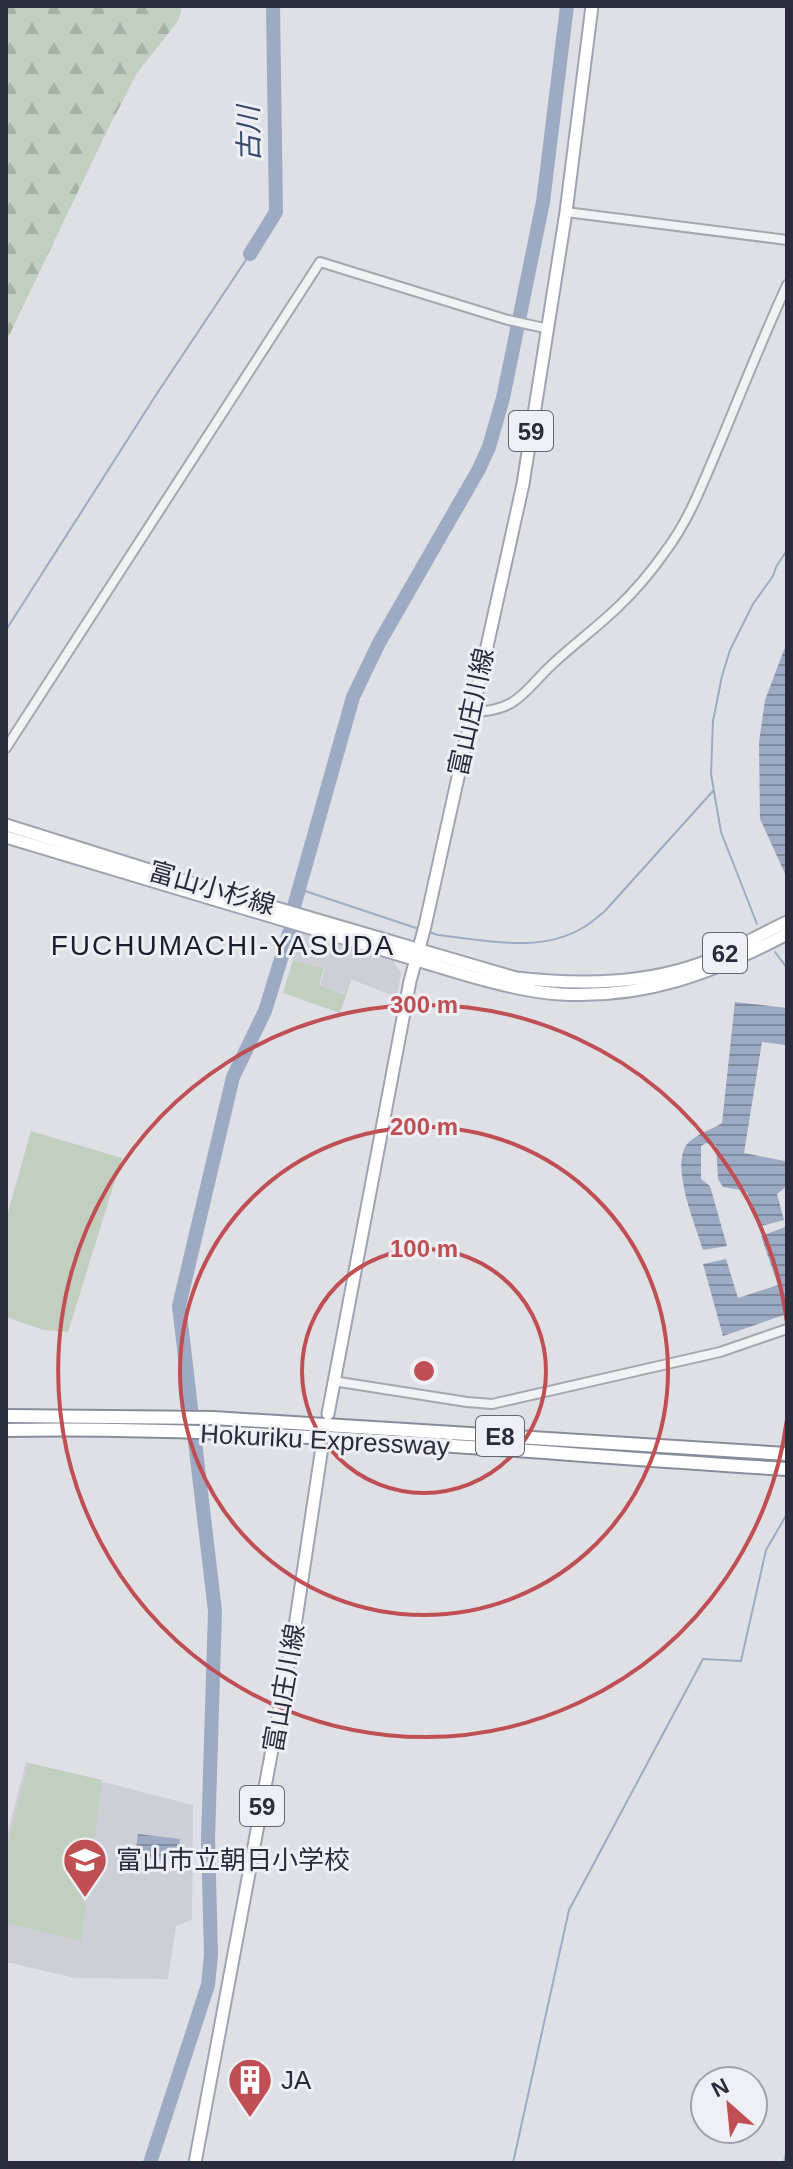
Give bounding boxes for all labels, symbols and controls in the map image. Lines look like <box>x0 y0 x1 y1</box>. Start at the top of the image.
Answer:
water label: 古川 <box>233 103 265 162</box>
road number: 59 <box>509 411 553 451</box>
street label: 富山庄川線 <box>443 645 499 779</box>
street label: 富山小杉線 <box>145 856 279 920</box>
district label: FUCHUMACHI-YASUDA <box>51 930 395 961</box>
road number: 62 <box>703 933 747 973</box>
text: 300 m <box>390 991 458 1018</box>
text: 200 m <box>390 1113 458 1140</box>
text: 100 m <box>390 1235 458 1262</box>
centre of rings <box>410 1357 438 1385</box>
road number: E8 <box>476 1416 524 1456</box>
street label: Hokuriku Expressway <box>199 1418 451 1462</box>
street label: 富山庄川線 <box>258 1621 310 1755</box>
road number: 59 <box>240 1786 284 1826</box>
school or university icon: 富山市立朝日小学校 <box>61 1836 109 1899</box>
place label: 富山市立朝日小学校 <box>116 1845 350 1875</box>
building icon: JA <box>226 2056 274 2119</box>
place label: JA <box>281 2065 312 2095</box>
north arrow <box>689 2065 769 2145</box>
text: N <box>707 2073 733 2102</box>

